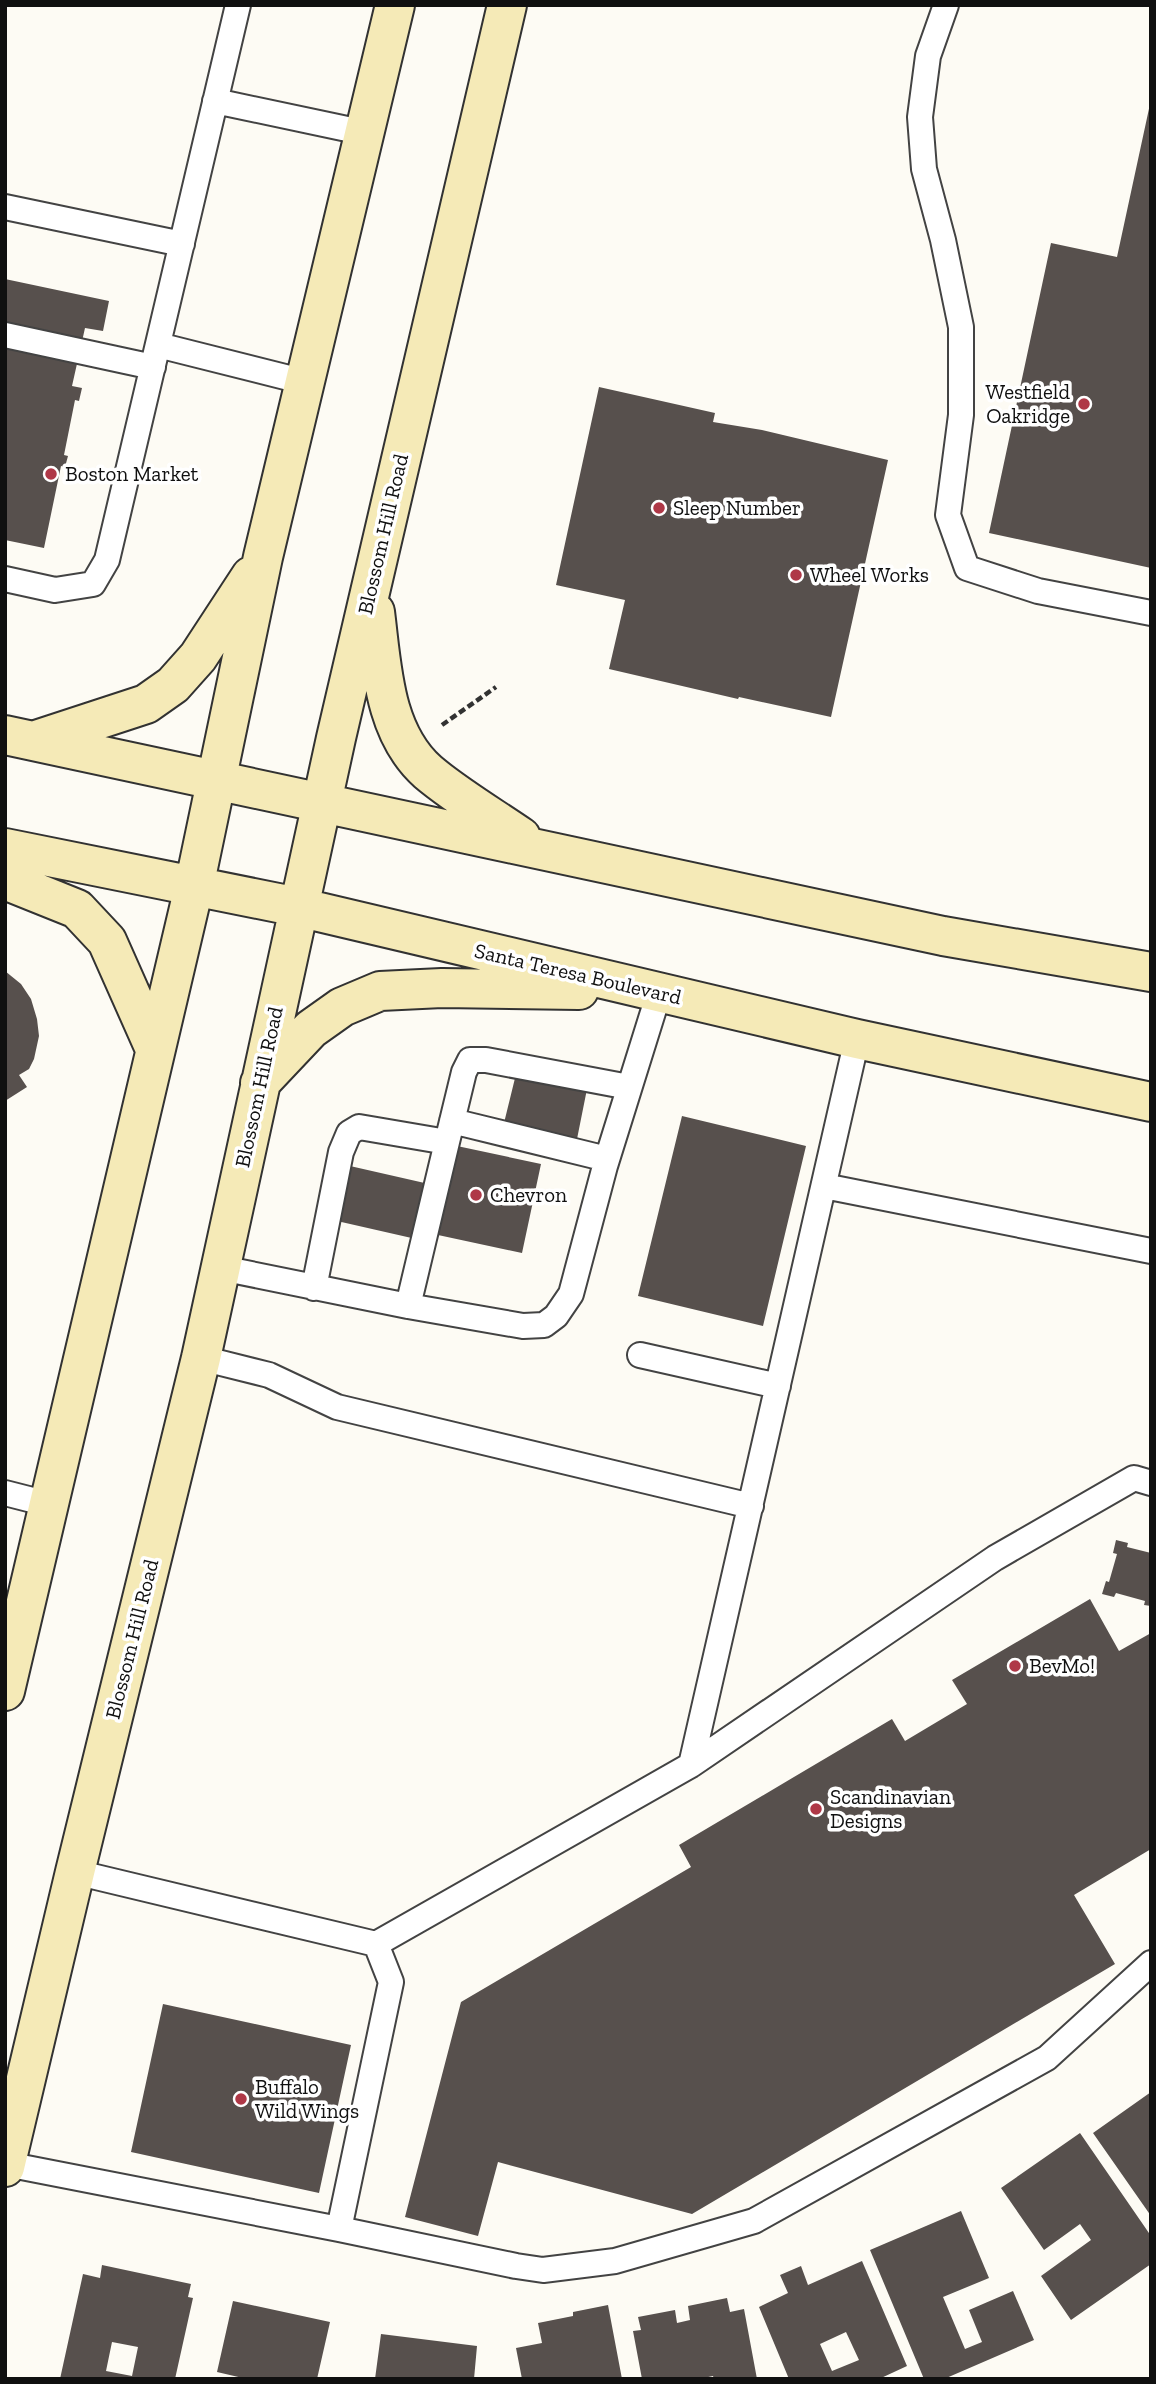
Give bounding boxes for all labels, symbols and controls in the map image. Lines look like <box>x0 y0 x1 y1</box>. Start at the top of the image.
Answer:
place label: Westfield Oakridge <box>986 379 1070 428</box>
marker: Westfield Oakridge <box>1076 396 1092 412</box>
street label: Blossom Hill Road <box>352 451 413 617</box>
place label: Boston Market <box>65 461 199 486</box>
marker: Boston Market <box>43 466 59 482</box>
place label: Sleep Number <box>673 495 801 520</box>
marker: Sleep Number <box>651 500 667 516</box>
place label: Wheel Works <box>810 562 929 587</box>
marker: Wheel Works <box>788 567 804 583</box>
street label: Santa Teresa Boulevard <box>472 938 684 1010</box>
street label: Blossom Hill Road <box>229 1004 288 1170</box>
place label: Chevron <box>490 1182 567 1207</box>
marker: Chevron <box>468 1187 484 1203</box>
street label: Blossom Hill Road <box>100 1556 164 1721</box>
place label: BevMo! <box>1029 1653 1095 1678</box>
marker: BevMo! <box>1007 1658 1023 1674</box>
place label: Scandinavian Designs <box>830 1784 951 1833</box>
marker: Scandinavian Designs <box>808 1801 824 1817</box>
place label: Buffalo Wild Wings <box>255 2074 359 2123</box>
marker: Buffalo Wild Wings <box>233 2091 249 2107</box>

